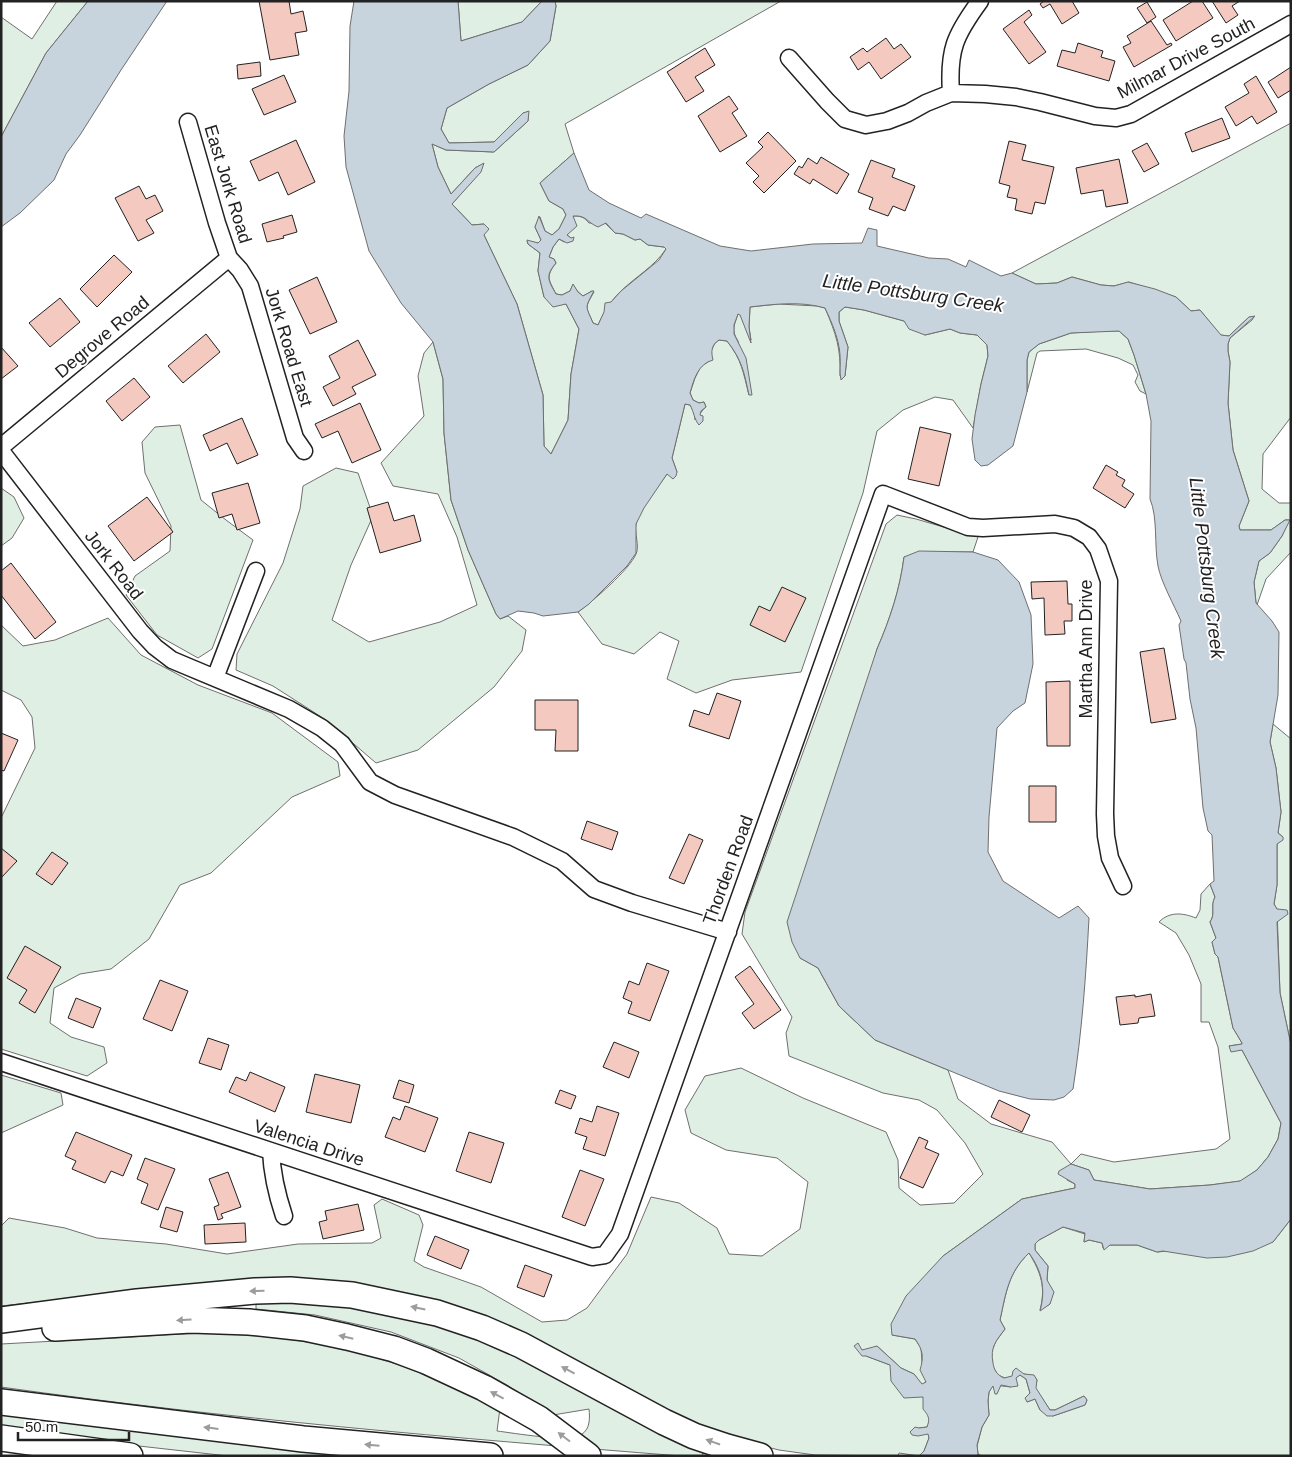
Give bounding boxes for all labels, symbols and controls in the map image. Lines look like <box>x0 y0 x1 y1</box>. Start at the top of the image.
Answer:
street label: Milmar Drive South <box>1114 13 1258 103</box>
street label: East Jork Road <box>200 122 256 246</box>
water label: Little Pottsburg Creek <box>821 270 1006 316</box>
street label: Jork Road East <box>261 285 317 409</box>
street label: Degrove Road <box>51 292 153 382</box>
water label: Little Pottsburg Creek <box>1185 476 1229 661</box>
street label: Jork Road <box>81 527 147 603</box>
street label: Martha Ann Drive <box>1076 579 1096 719</box>
street label: Thorden Road <box>699 813 757 927</box>
street label: Valencia Drive <box>251 1116 367 1170</box>
one-way arrow <box>249 1288 265 1296</box>
one-way arrow <box>411 1304 426 1312</box>
one-way arrow <box>176 1317 192 1325</box>
one-way arrow <box>338 1333 353 1341</box>
one-way arrow <box>561 1366 574 1375</box>
one-way arrow <box>490 1390 504 1399</box>
scale bar <box>18 1410 129 1442</box>
text: 50 m <box>25 1418 58 1435</box>
one-way arrow <box>202 1424 218 1432</box>
one-way arrow <box>557 1432 571 1442</box>
one-way arrow <box>705 1438 720 1446</box>
one-way arrow <box>364 1441 380 1449</box>

